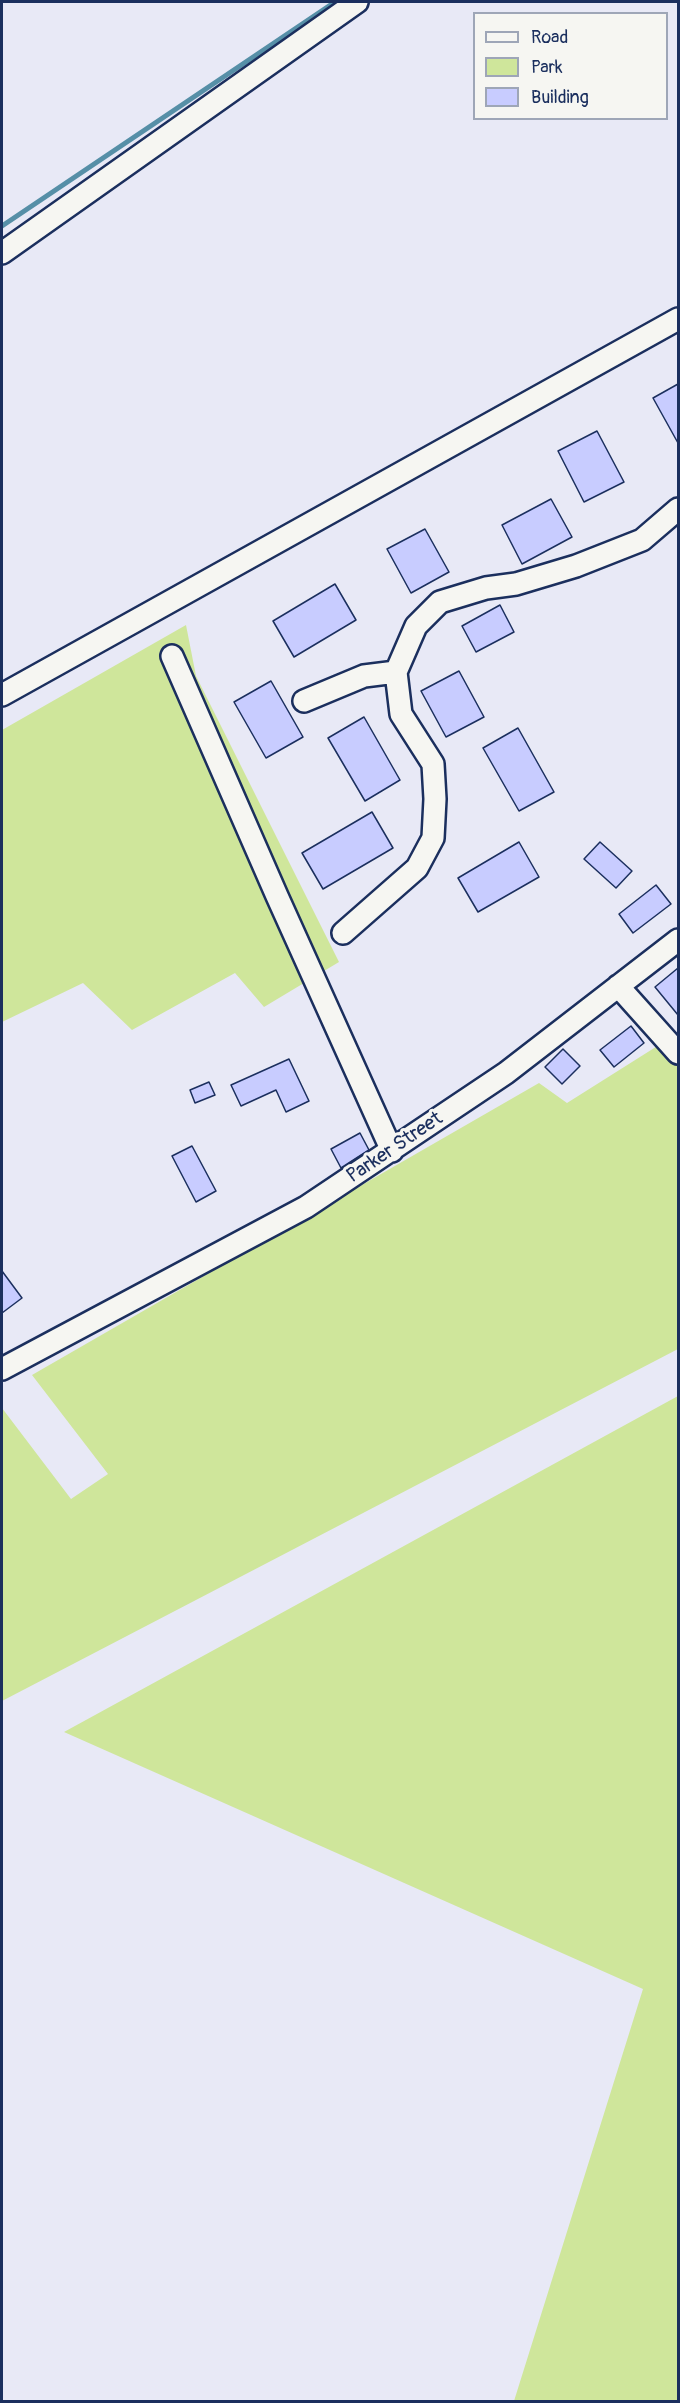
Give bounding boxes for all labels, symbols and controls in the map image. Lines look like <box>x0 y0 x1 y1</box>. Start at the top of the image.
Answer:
legend <box>473 12 668 120</box>
text: Road <box>531 26 568 49</box>
text: Park <box>531 56 563 79</box>
text: Building <box>531 86 589 109</box>
street label: Parker Street <box>342 1107 448 1189</box>

